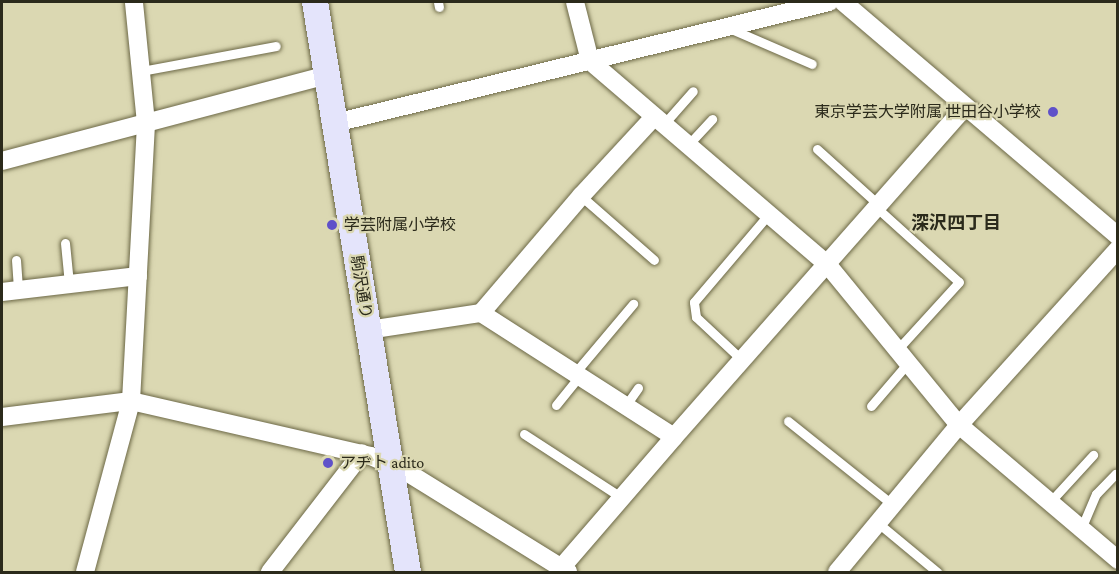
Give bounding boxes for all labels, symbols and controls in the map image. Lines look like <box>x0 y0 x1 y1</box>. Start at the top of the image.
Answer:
place label: 東京学芸大学附属 世田谷小学校 <box>814 102 1041 122</box>
marker: 東京学芸大学附属 世田谷小学校 <box>1046 105 1060 119</box>
district label: 深沢四丁目 <box>911 212 1001 234</box>
place label: 学芸附属小学校 <box>344 215 456 235</box>
marker: 学芸附属小学校 <box>325 218 339 232</box>
street label: 駒沢通り <box>347 254 375 320</box>
place label: アヂト adito <box>340 453 424 473</box>
marker: アヂト adito <box>321 456 335 470</box>

